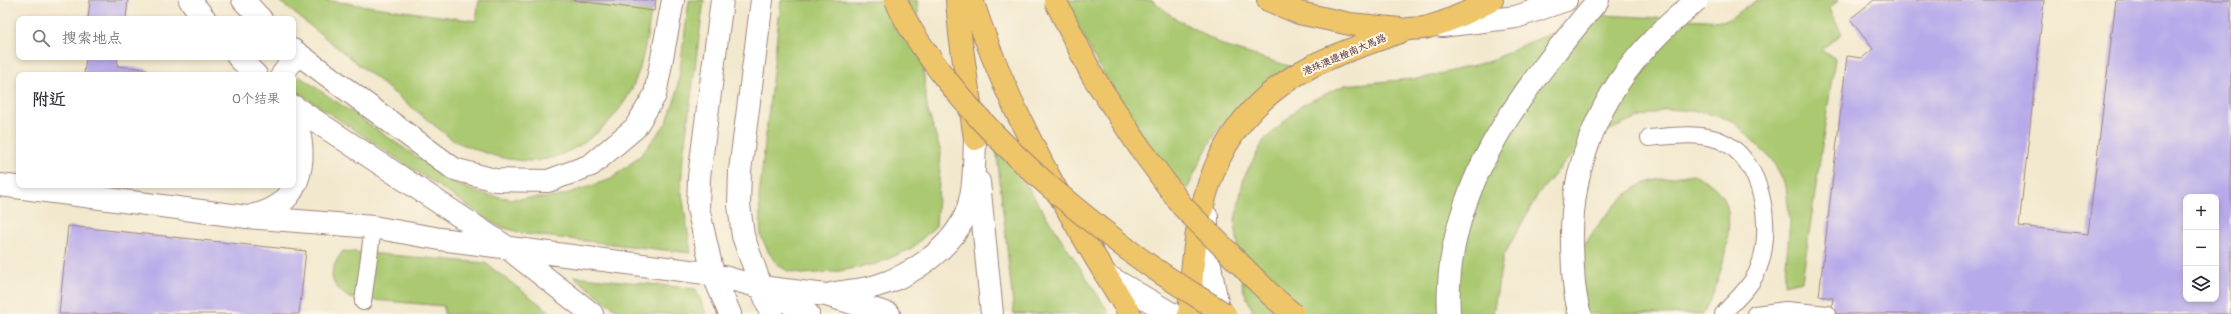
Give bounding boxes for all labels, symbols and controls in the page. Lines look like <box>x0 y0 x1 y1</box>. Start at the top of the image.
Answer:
search box <box>16 16 296 60</box>
icon: search <box>30 27 52 49</box>
text: 搜索地点 <box>62 29 122 48</box>
street label: 港珠澳邊檢南大馬路 <box>1301 32 1388 78</box>
text: 附近 <box>32 89 66 110</box>
text: 0个结果 <box>232 91 280 107</box>
map controls <box>2183 194 2219 302</box>
button: + <box>2183 194 2219 230</box>
button: − <box>2183 230 2219 266</box>
button: layers <box>2183 266 2219 302</box>

